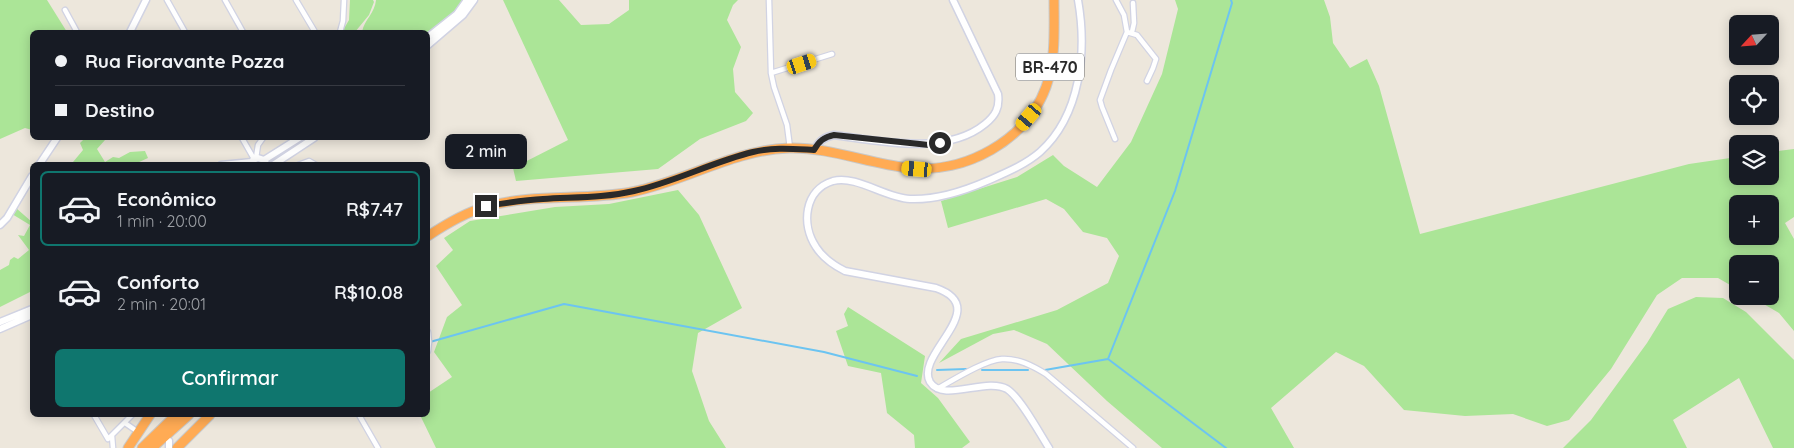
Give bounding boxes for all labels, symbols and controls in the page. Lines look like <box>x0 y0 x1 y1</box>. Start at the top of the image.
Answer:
north arrow <box>1729 15 1779 65</box>
map controls <box>1729 15 1779 305</box>
text: Rua Fioravante Pozza <box>85 49 284 73</box>
car <box>785 52 818 76</box>
road number: BR-470 <box>1016 54 1084 80</box>
button: locate <box>1729 75 1779 125</box>
text: Destino <box>85 98 155 122</box>
car <box>1013 101 1044 133</box>
route start <box>929 132 951 154</box>
callout: 2 min <box>445 134 527 168</box>
button: layers <box>1729 135 1779 185</box>
text: 2 min <box>465 141 507 161</box>
car <box>901 160 932 178</box>
icon: car <box>57 186 102 231</box>
text: Econômico <box>117 187 216 211</box>
route end <box>475 195 497 217</box>
button: + <box>1729 195 1779 245</box>
text: R$7.47 <box>346 197 403 221</box>
text: 1 min · 20:00 <box>117 211 207 231</box>
button: − <box>1729 255 1779 305</box>
icon: car <box>57 269 102 314</box>
text: Conforto <box>117 270 199 294</box>
text: R$10.08 <box>334 280 403 304</box>
text: 2 min · 20:01 <box>117 294 206 314</box>
button: Confirmar <box>55 349 405 407</box>

